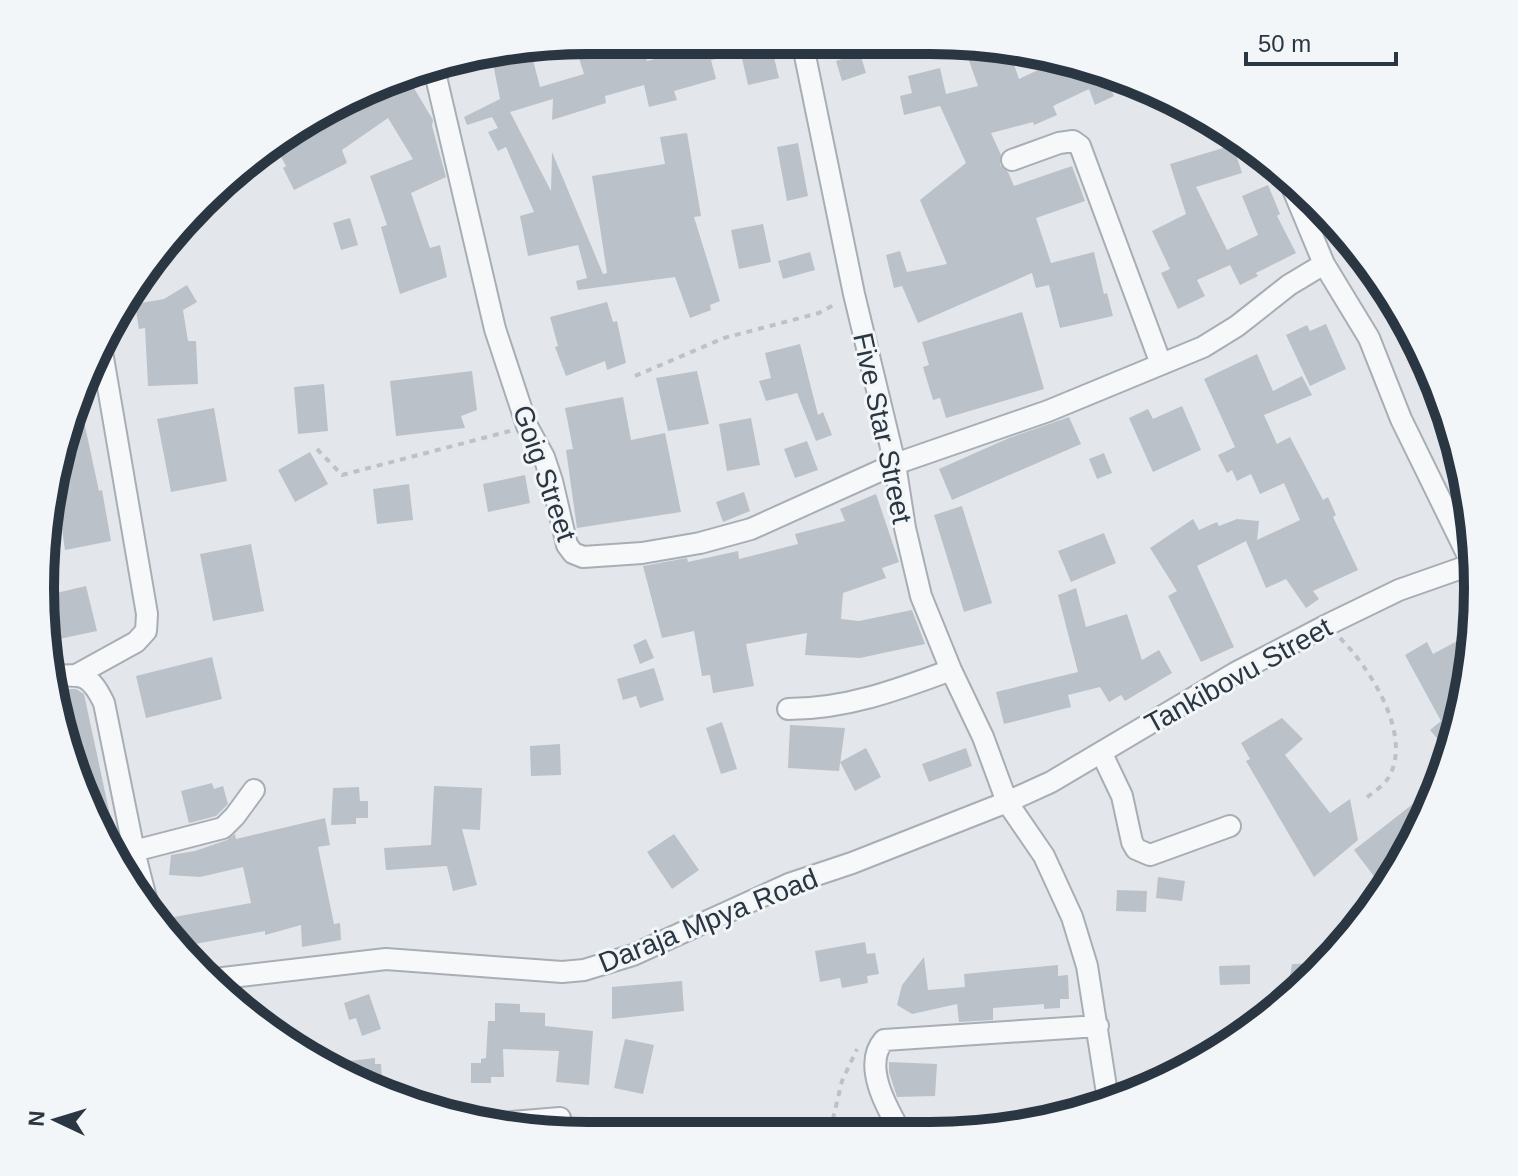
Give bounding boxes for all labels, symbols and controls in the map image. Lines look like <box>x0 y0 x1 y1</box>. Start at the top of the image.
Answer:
scale bar <box>1246 16 1396 66</box>
text: 50 m <box>1258 30 1311 57</box>
street label: Five Star Street <box>847 330 918 527</box>
street label: Goig Street <box>507 401 582 545</box>
street label: Tankibovu Street <box>1140 611 1337 740</box>
street label: Daraja Mpya Road <box>594 862 822 979</box>
north arrow <box>16 1080 96 1160</box>
text: N <box>24 1110 50 1127</box>

